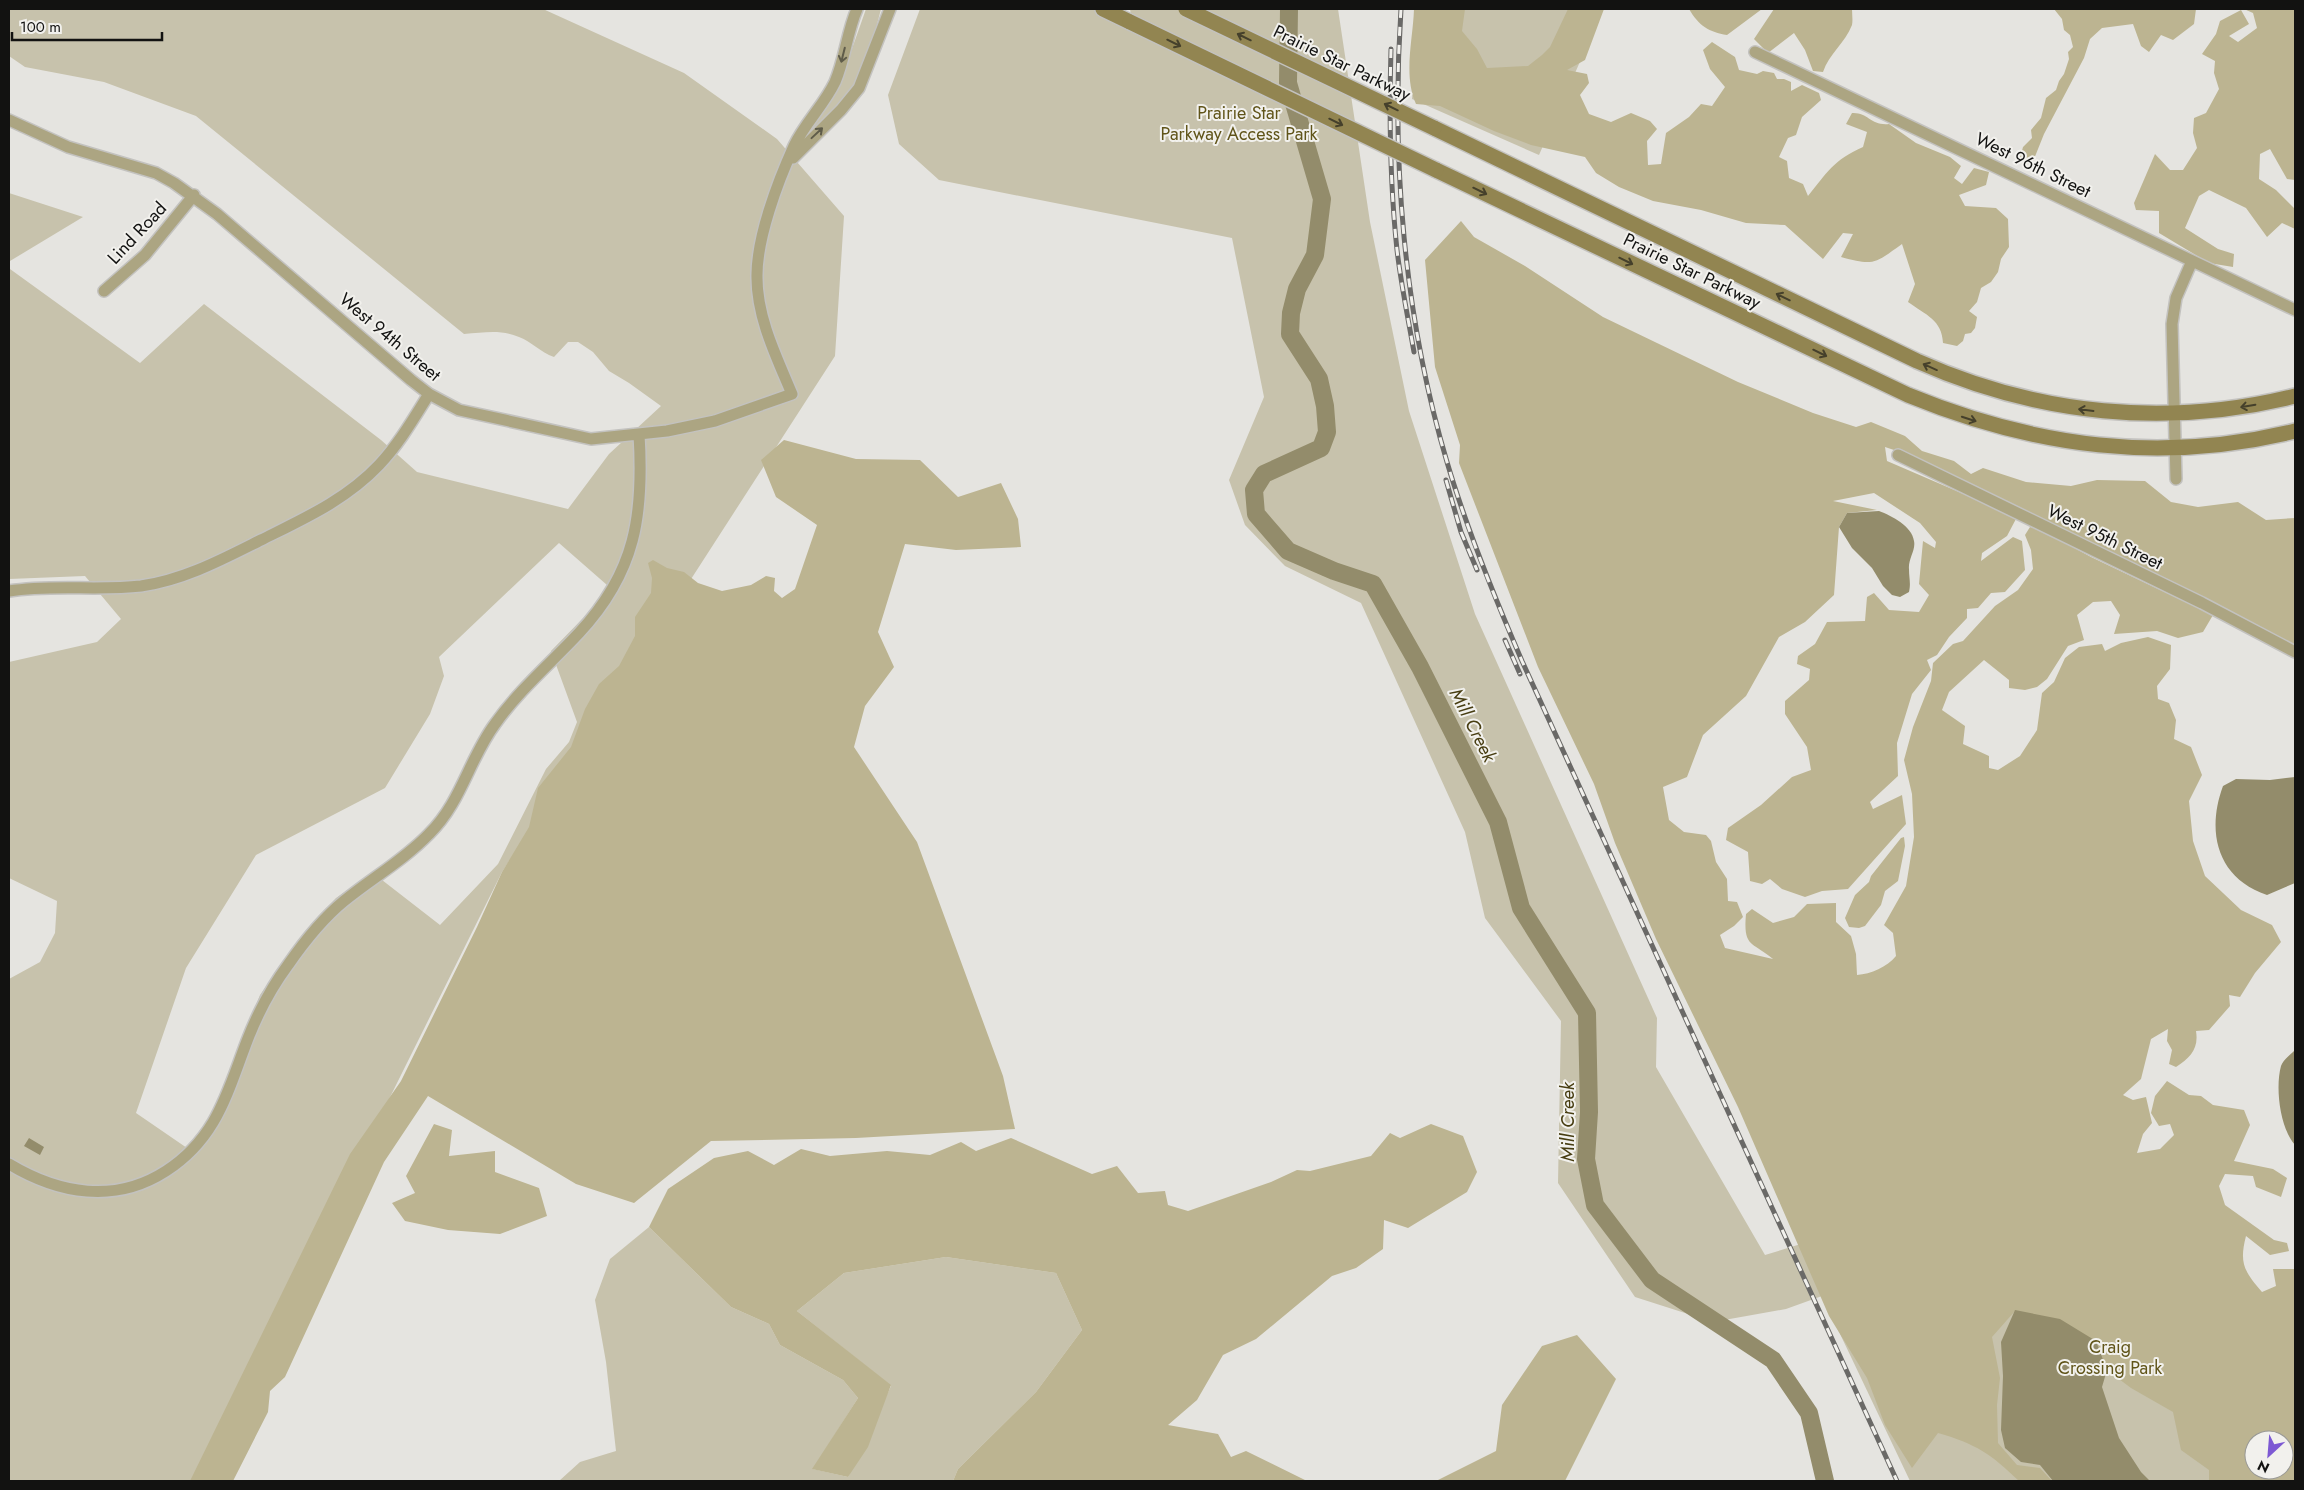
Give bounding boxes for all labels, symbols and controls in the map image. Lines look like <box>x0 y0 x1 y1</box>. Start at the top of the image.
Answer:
scale bar <box>12 10 162 42</box>
text: 100 m <box>20 16 61 38</box>
street label: Prairie Star Parkway <box>1269 18 1415 108</box>
one-way arrow <box>1237 32 1252 41</box>
one-way arrow <box>1166 39 1181 49</box>
one-way arrow <box>838 47 847 63</box>
park label: Prairie Star Parkway Access Park <box>1161 100 1317 147</box>
one-way arrow <box>1383 102 1398 112</box>
one-way arrow <box>1328 117 1343 127</box>
street label: West 96th Street <box>1971 126 2096 204</box>
one-way arrow <box>811 127 823 139</box>
one-way arrow <box>1472 186 1487 196</box>
street label: Lind Road <box>101 196 173 270</box>
street label: Prairie Star Parkway <box>1619 226 1765 316</box>
one-way arrow <box>1618 256 1633 266</box>
street label: West 94th Street <box>334 287 447 388</box>
one-way arrow <box>1776 291 1791 301</box>
one-way arrow <box>1812 349 1827 359</box>
one-way arrow <box>1923 361 1938 371</box>
one-way arrow <box>2240 401 2256 411</box>
one-way arrow <box>2078 405 2094 415</box>
one-way arrow <box>1961 414 1977 424</box>
street label: West 95th Street <box>2043 498 2168 576</box>
water label: Mill Creek <box>1443 683 1504 767</box>
water label: Mill Creek <box>1554 1081 1581 1162</box>
park label: Craig Crossing Park <box>2058 1334 2162 1381</box>
north arrow <box>2244 1430 2294 1480</box>
text: N <box>2254 1455 2273 1478</box>

